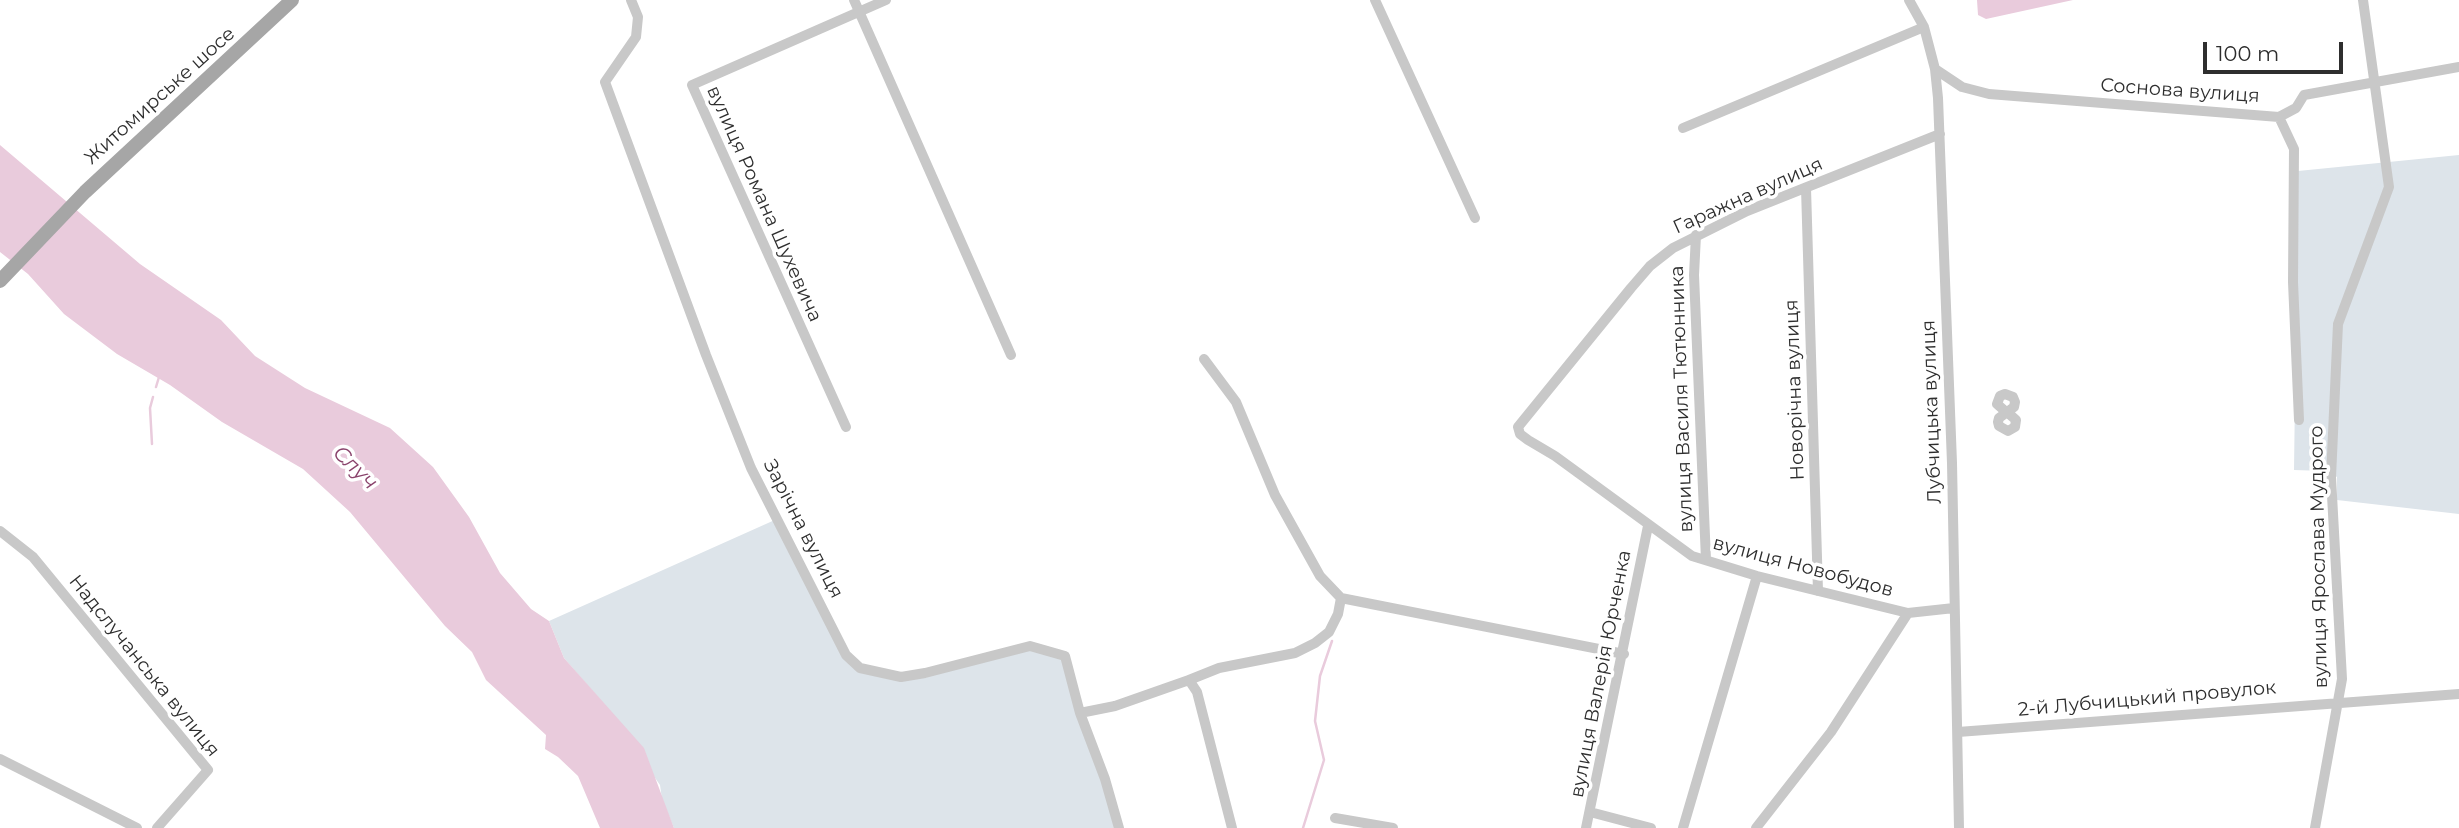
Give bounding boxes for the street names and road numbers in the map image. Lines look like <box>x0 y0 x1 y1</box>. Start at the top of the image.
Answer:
street label: Житомирське шосе <box>80 22 240 170</box>
street label: Соснова вулиця <box>2100 74 2260 108</box>
street label: вулиця Романа Шухевича <box>702 82 826 326</box>
street label: Гаражна вулиця <box>1670 153 1826 239</box>
street label: вулиця Василя Тютюнника <box>1666 265 1698 533</box>
street label: Новорічна вулиця <box>1780 299 1810 481</box>
street label: Лубчицька вулиця <box>1917 320 1947 504</box>
street label: вулиця Ярослава Мудрого <box>2305 425 2333 689</box>
street label: Зарічна вулиця <box>758 456 848 602</box>
street label: вулиця Новобудов <box>1710 532 1896 602</box>
street label: вулиця Валерія Юрченка <box>1566 548 1636 800</box>
street label: Надслучанська вулиця <box>64 571 224 761</box>
street label: 2-й Лубчицький провулок <box>2017 676 2277 722</box>

